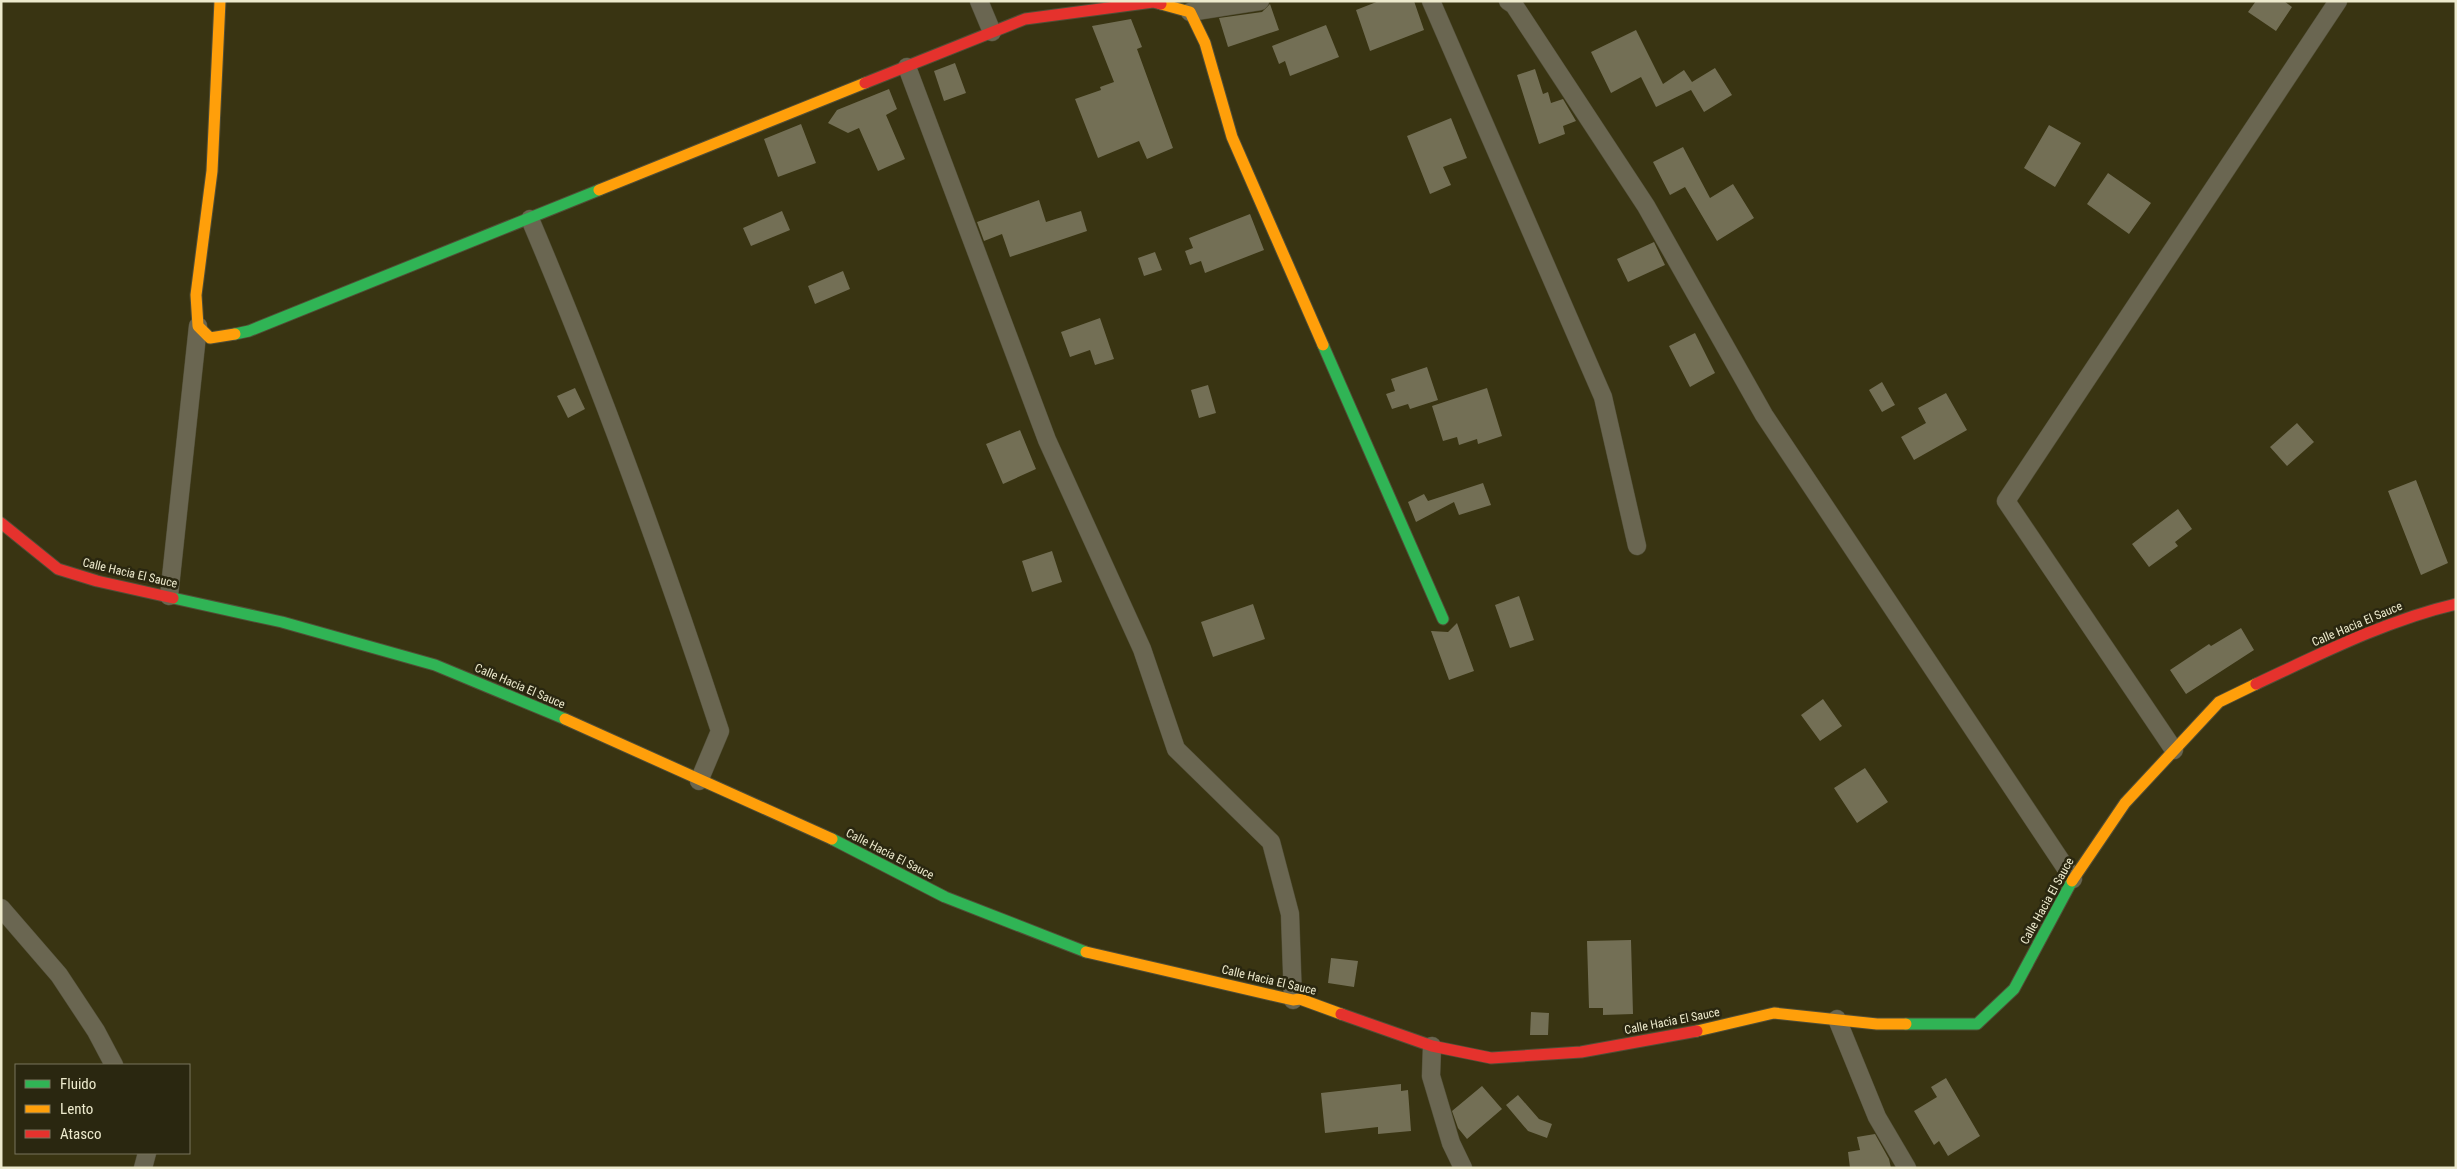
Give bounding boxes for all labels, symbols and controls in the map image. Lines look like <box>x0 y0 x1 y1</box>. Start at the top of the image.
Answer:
street label: Calle Hacia El Sauce <box>81 555 179 591</box>
street label: Calle Hacia El Sauce <box>2310 598 2405 649</box>
street label: Calle Hacia El Sauce <box>473 661 568 712</box>
street label: Calle Hacia El Sauce <box>844 826 937 882</box>
street label: Calle Hacia El Sauce <box>2017 855 2077 947</box>
street label: Calle Hacia El Sauce <box>1220 962 1318 998</box>
street label: Calle Hacia El Sauce <box>1623 1005 1721 1037</box>
legend <box>15 1064 190 1154</box>
text: Fluido <box>60 1075 96 1093</box>
text: Lento <box>60 1100 93 1118</box>
text: Atasco <box>60 1125 101 1143</box>

